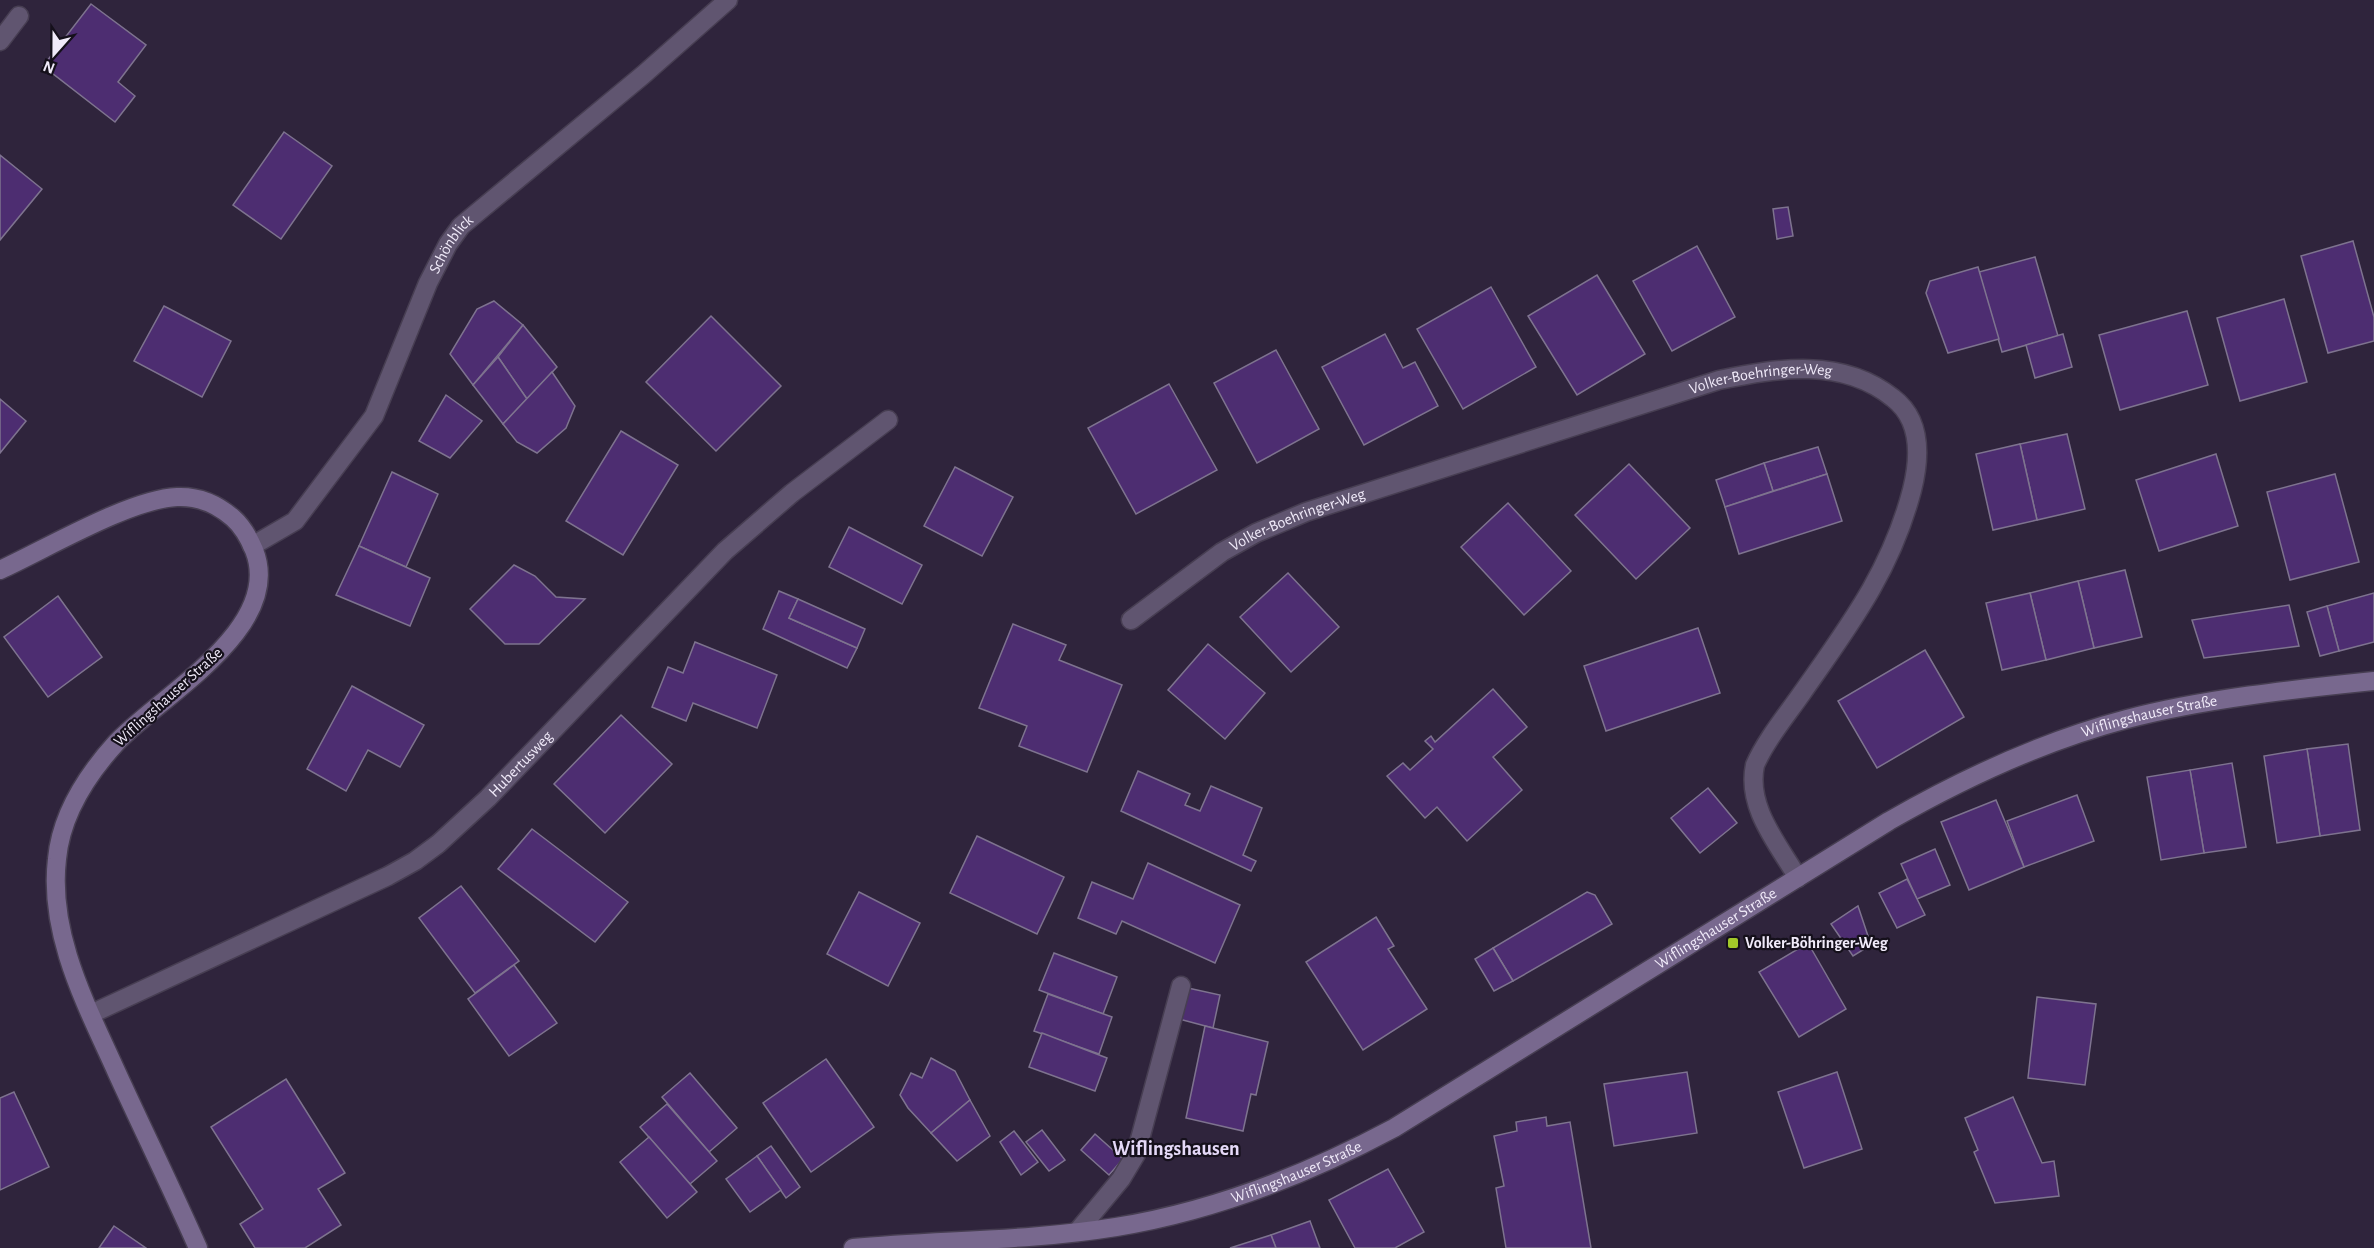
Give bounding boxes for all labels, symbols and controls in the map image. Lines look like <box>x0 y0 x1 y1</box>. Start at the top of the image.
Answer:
north arrow <box>24 24 84 84</box>
text: N <box>41 58 57 77</box>
street label: Schönblick <box>426 211 477 276</box>
street label: Volker-Boehringer-Weg <box>1687 361 1833 397</box>
street label: Volker-Boehringer-Weg <box>1227 486 1367 554</box>
street label: Wiflingshauser Straße <box>111 644 225 750</box>
street label: Wiflingshauser Straße <box>2079 692 2218 740</box>
street label: Hubertusweg <box>486 728 556 800</box>
street label: Wiflingshauser Straße <box>1652 885 1779 972</box>
place label: Volker-Böhringer-Weg <box>1745 935 1889 951</box>
marker: Volker-Böhringer-Weg <box>1726 936 1740 950</box>
street label: Wiflingshauser Straße <box>1229 1138 1364 1206</box>
district label: Wiflingshausen <box>1112 1139 1240 1159</box>

